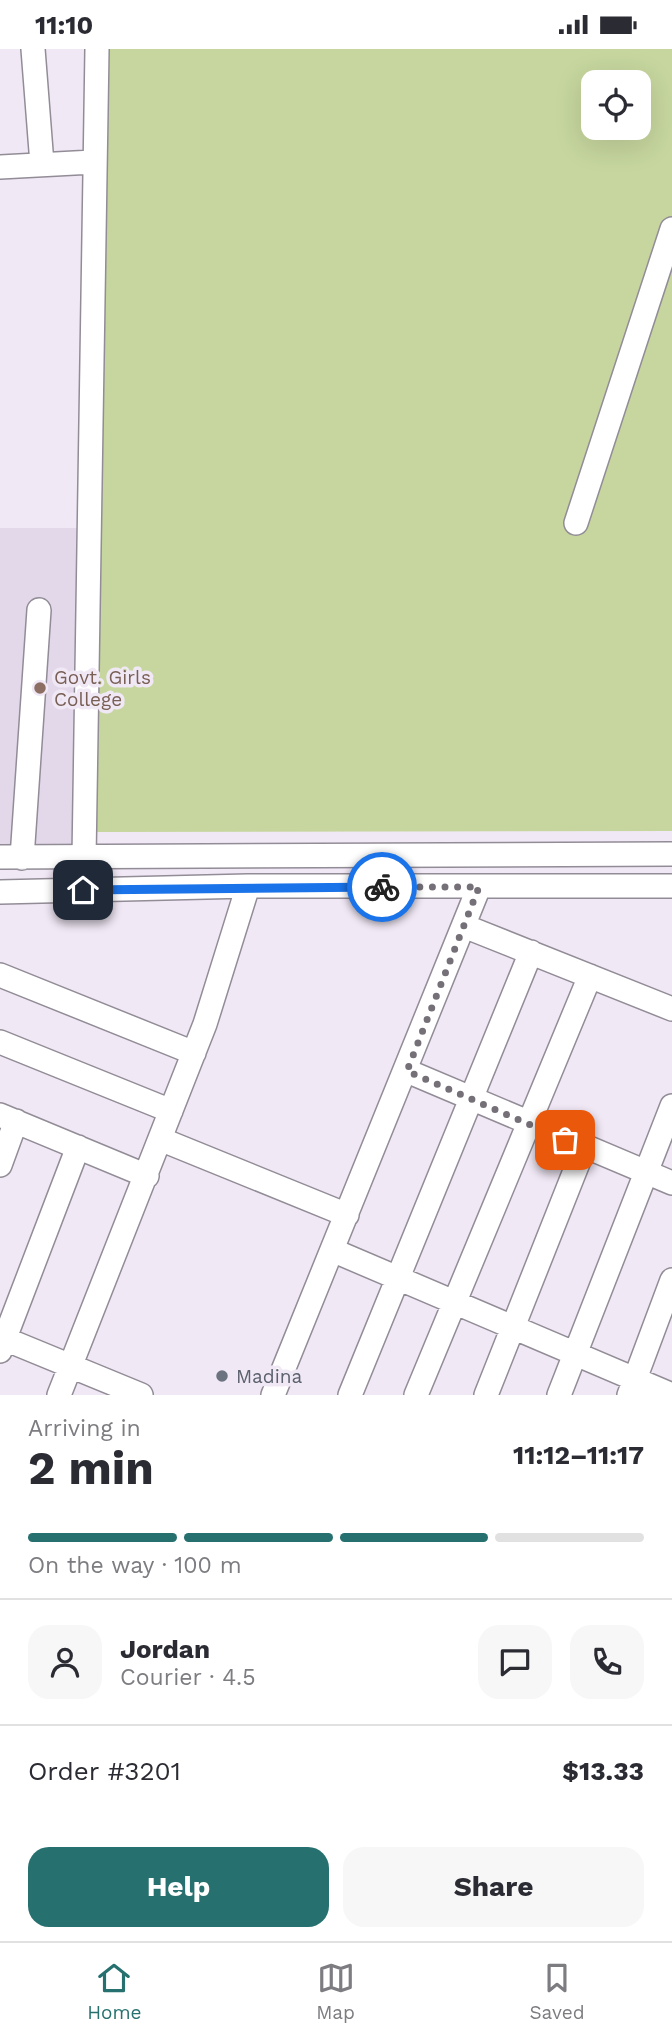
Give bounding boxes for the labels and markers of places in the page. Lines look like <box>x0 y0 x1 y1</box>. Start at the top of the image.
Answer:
place label: Govt. Girls College <box>54 666 151 711</box>
marker: Govt. Girls College <box>32 680 48 696</box>
pin <box>53 860 113 920</box>
pin <box>535 1110 595 1170</box>
place label: Madina <box>236 1365 303 1388</box>
marker: Madina <box>214 1368 230 1384</box>

